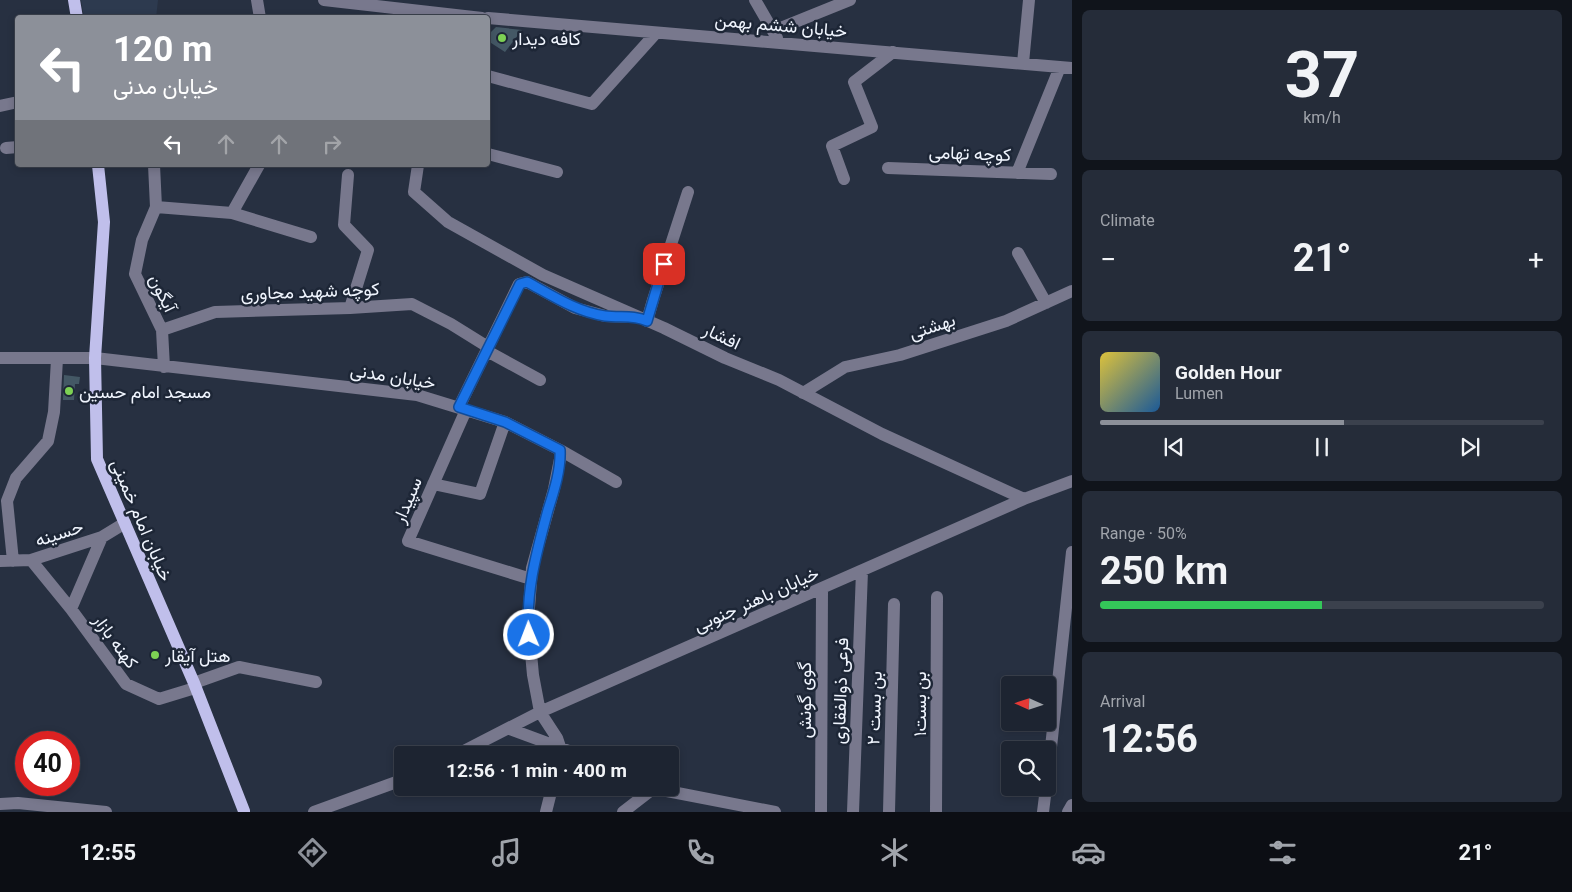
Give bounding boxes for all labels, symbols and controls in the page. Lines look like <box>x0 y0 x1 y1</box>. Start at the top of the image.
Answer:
street label: خیابان ششم بهمن <box>714 9 848 43</box>
place label: کافه دیدار <box>511 28 581 50</box>
text: 120 m <box>113 29 212 70</box>
marker: کافه دیدار <box>496 32 508 44</box>
icon: left <box>30 35 95 100</box>
text: 37 <box>1285 37 1359 113</box>
text: خیابان مدنی <box>113 74 218 99</box>
text: km/h <box>1303 108 1341 127</box>
icon: left <box>159 130 187 158</box>
icon: ahead <box>212 130 240 158</box>
icon: ahead <box>265 130 293 158</box>
icon: right <box>318 130 346 158</box>
street label: کوچه تهامی <box>928 141 1012 167</box>
text: Climate <box>1100 211 1155 230</box>
text: 21° <box>1293 236 1351 280</box>
pin <box>643 243 685 285</box>
text: − <box>1100 243 1116 276</box>
text: + <box>1528 243 1544 276</box>
icon: arrive <box>650 250 678 278</box>
street label: آیگون <box>144 271 182 317</box>
street label: کوچه شهید مجاوری <box>240 278 380 306</box>
street label: بهشتی <box>906 309 958 344</box>
street label: افشار <box>699 318 744 355</box>
street label: خیابان مدنی <box>349 359 437 394</box>
text: Golden Hour <box>1175 361 1282 384</box>
place label: مسجد امام حسین <box>79 381 211 404</box>
text: Lumen <box>1175 384 1223 403</box>
marker: مسجد امام حسین <box>63 385 75 397</box>
icon: previous <box>1160 433 1188 461</box>
icon: pause <box>1308 433 1336 461</box>
icon: next <box>1456 433 1484 461</box>
street label: خیابان امام خمینی <box>105 456 177 585</box>
street label: سپیدار <box>388 474 428 528</box>
street label: حسینه <box>32 515 86 551</box>
text: Range · 50% <box>1100 524 1187 543</box>
text: 250 km <box>1100 549 1228 593</box>
street label: خیابان باهنر جنوبی <box>690 562 822 637</box>
position arrow <box>502 608 554 660</box>
street label: کهنه بازار <box>88 609 143 673</box>
street label: فرعی ذوالفقاری <box>828 637 853 745</box>
place label: هتل آیقار <box>164 645 231 667</box>
marker: هتل آیقار <box>149 649 161 661</box>
street label: گوی گونش <box>794 662 816 738</box>
street label: بن بست ۲ <box>862 671 887 745</box>
street label: بن بست۱ <box>909 671 931 737</box>
north arrow <box>1001 676 1056 731</box>
map controls <box>1001 676 1056 796</box>
text: Arrival <box>1100 692 1145 711</box>
text: 12:56 <box>1100 717 1198 761</box>
speed limit sign: 40 <box>15 731 80 796</box>
button: search <box>1001 741 1056 796</box>
text: 12:56 · 1 min · 400 m <box>446 759 627 782</box>
icon: directions <box>295 835 330 870</box>
icon: music <box>489 835 524 870</box>
icon: phone <box>683 835 718 870</box>
icon: climate <box>877 835 912 870</box>
icon: car <box>1071 835 1106 870</box>
icon: filters <box>1265 835 1300 870</box>
text: 12:55 <box>79 840 136 865</box>
text: 21° <box>1459 840 1492 865</box>

